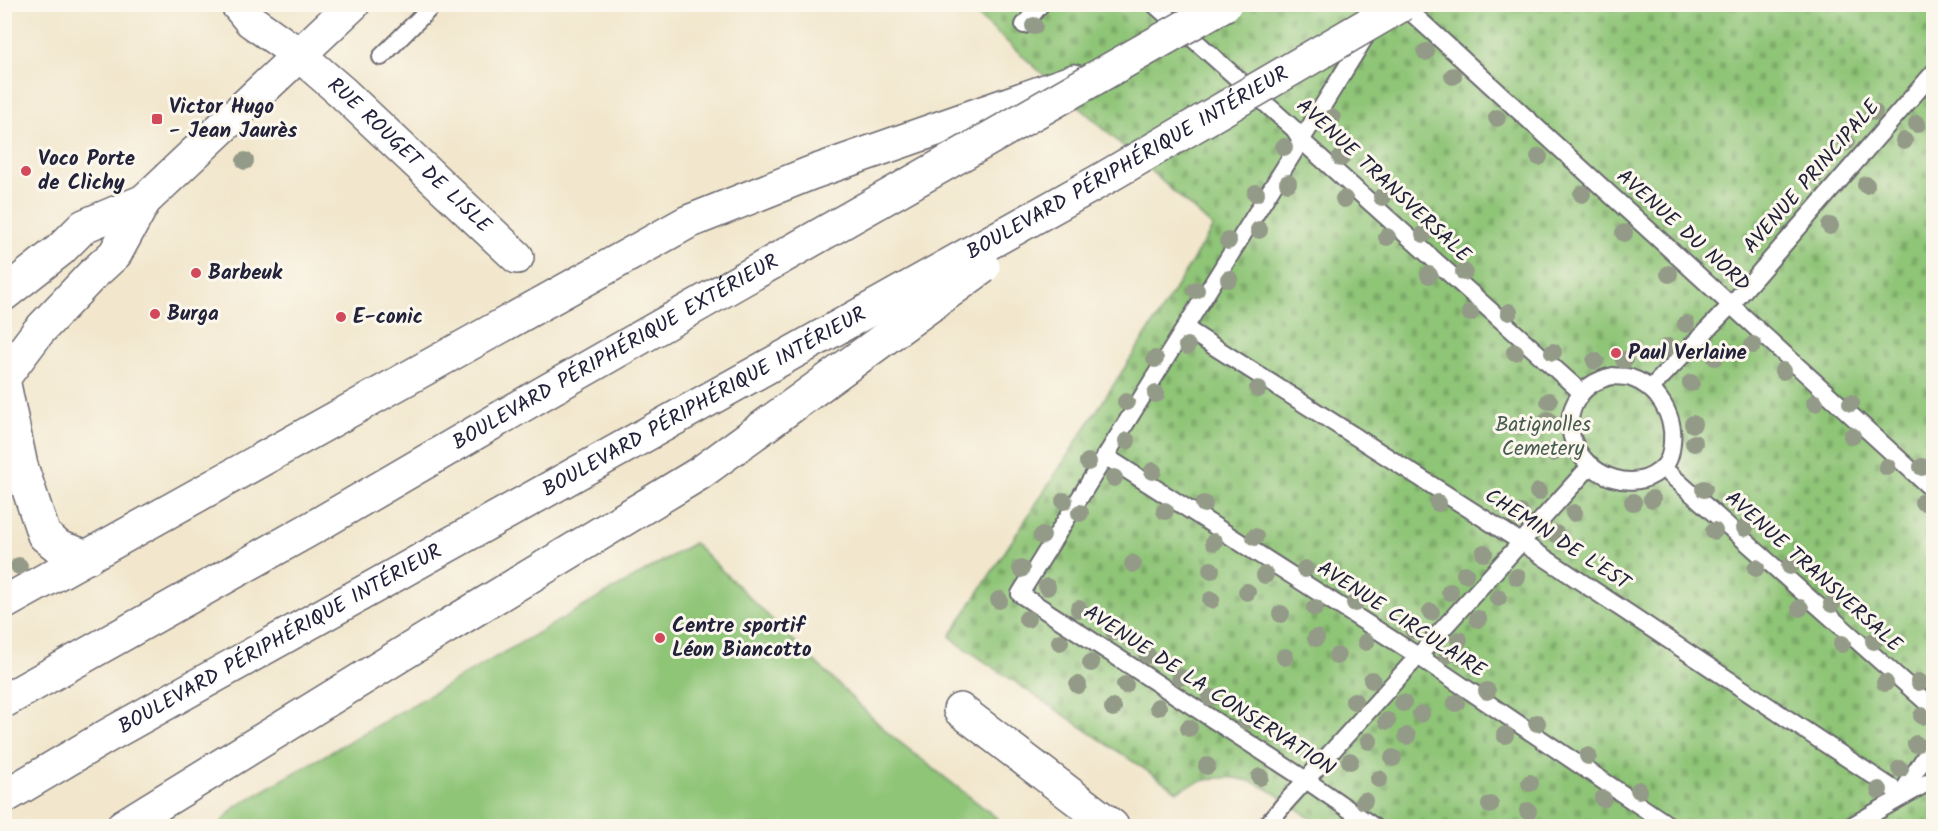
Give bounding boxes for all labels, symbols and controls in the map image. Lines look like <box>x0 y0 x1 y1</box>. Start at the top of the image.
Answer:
street label: BOULEVARD PÉRIPHÉRIQUE INTÉRIEUR <box>960 58 1295 269</box>
street label: RUE ROUGET DE LISLE <box>320 70 499 242</box>
place label: Victor Hugo - Jean Jaurès <box>169 91 297 148</box>
street label: AVENUE TRANSVERSALE <box>1288 91 1478 272</box>
street label: AVENUE PRINCIPALE <box>1736 92 1889 261</box>
marker: Victor Hugo - Jean Jaurès <box>150 112 164 126</box>
place label: Voco Porte de Clichy <box>38 143 135 200</box>
street label: AVENUE DU NORD <box>1608 161 1758 301</box>
marker: Voco Porte de Clichy <box>19 164 33 178</box>
street label: BOULEVARD PÉRIPHÉRIQUE EXTÉRIEUR <box>446 246 785 459</box>
place label: Barbeuk <box>208 257 283 290</box>
marker: Barbeuk <box>189 266 203 280</box>
place label: Burga <box>167 298 219 331</box>
street label: BOULEVARD PÉRIPHÉRIQUE INTÉRIEUR <box>536 298 872 506</box>
place label: E-conic <box>353 301 423 334</box>
marker: Burga <box>148 307 162 321</box>
marker: E-conic <box>334 310 348 324</box>
place label: Paul Verlaine <box>1628 337 1747 370</box>
marker: Paul Verlaine <box>1609 346 1623 360</box>
park label: Batignolles Cemetery <box>1495 409 1591 466</box>
street label: CHEMIN DE L'EST <box>1478 480 1638 601</box>
street label: AVENUE TRANSVERSALE <box>1717 483 1910 661</box>
street label: BOULEVARD PÉRIPHÉRIQUE INTÉRIEUR <box>112 535 448 743</box>
street label: AVENUE CIRCULAIRE <box>1310 553 1493 687</box>
street label: AVENUE DE LA CONSERVATION <box>1076 597 1342 785</box>
place label: Centre sportif Léon Biancotto <box>672 610 812 667</box>
marker: Centre sportif Léon Biancotto <box>653 631 667 645</box>

